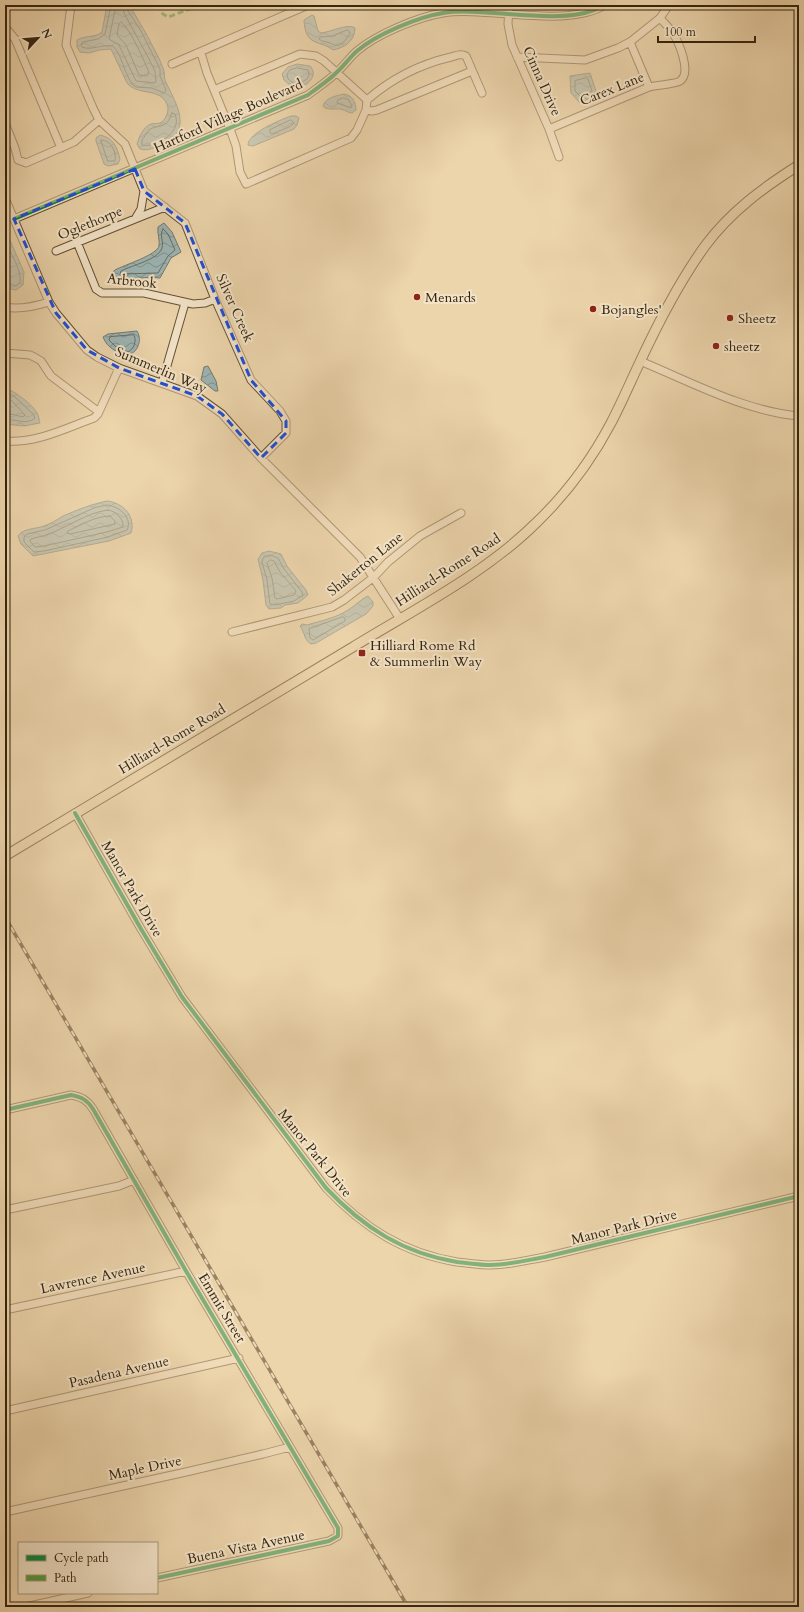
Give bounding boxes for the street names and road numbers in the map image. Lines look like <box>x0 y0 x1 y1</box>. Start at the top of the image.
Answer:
street label: Cinna Drive <box>518 43 566 119</box>
street label: Carex Lane <box>577 67 647 111</box>
street label: Hartford Village Boulevard <box>151 74 306 157</box>
street label: Oglethorpe <box>55 201 125 245</box>
street label: Arbrook <box>106 269 159 293</box>
street label: Silver Creek <box>212 271 259 346</box>
street label: Summerlin Way <box>112 342 210 398</box>
street label: Shakerton Lane <box>323 528 407 600</box>
street label: Hilliard-Rome Road <box>392 529 505 611</box>
street label: Hilliard-Rome Road <box>115 699 229 778</box>
street label: Manor Park Drive <box>97 837 167 941</box>
street label: Manor Park Drive <box>274 1105 356 1201</box>
street label: Manor Park Drive <box>569 1205 679 1249</box>
street label: Lawrence Avenue <box>39 1258 147 1298</box>
street label: Emmit Street <box>194 1270 251 1347</box>
street label: Pasadena Avenue <box>67 1351 171 1393</box>
street label: Maple Drive <box>107 1451 183 1485</box>
street label: Buena Vista Avenue <box>185 1525 307 1569</box>

